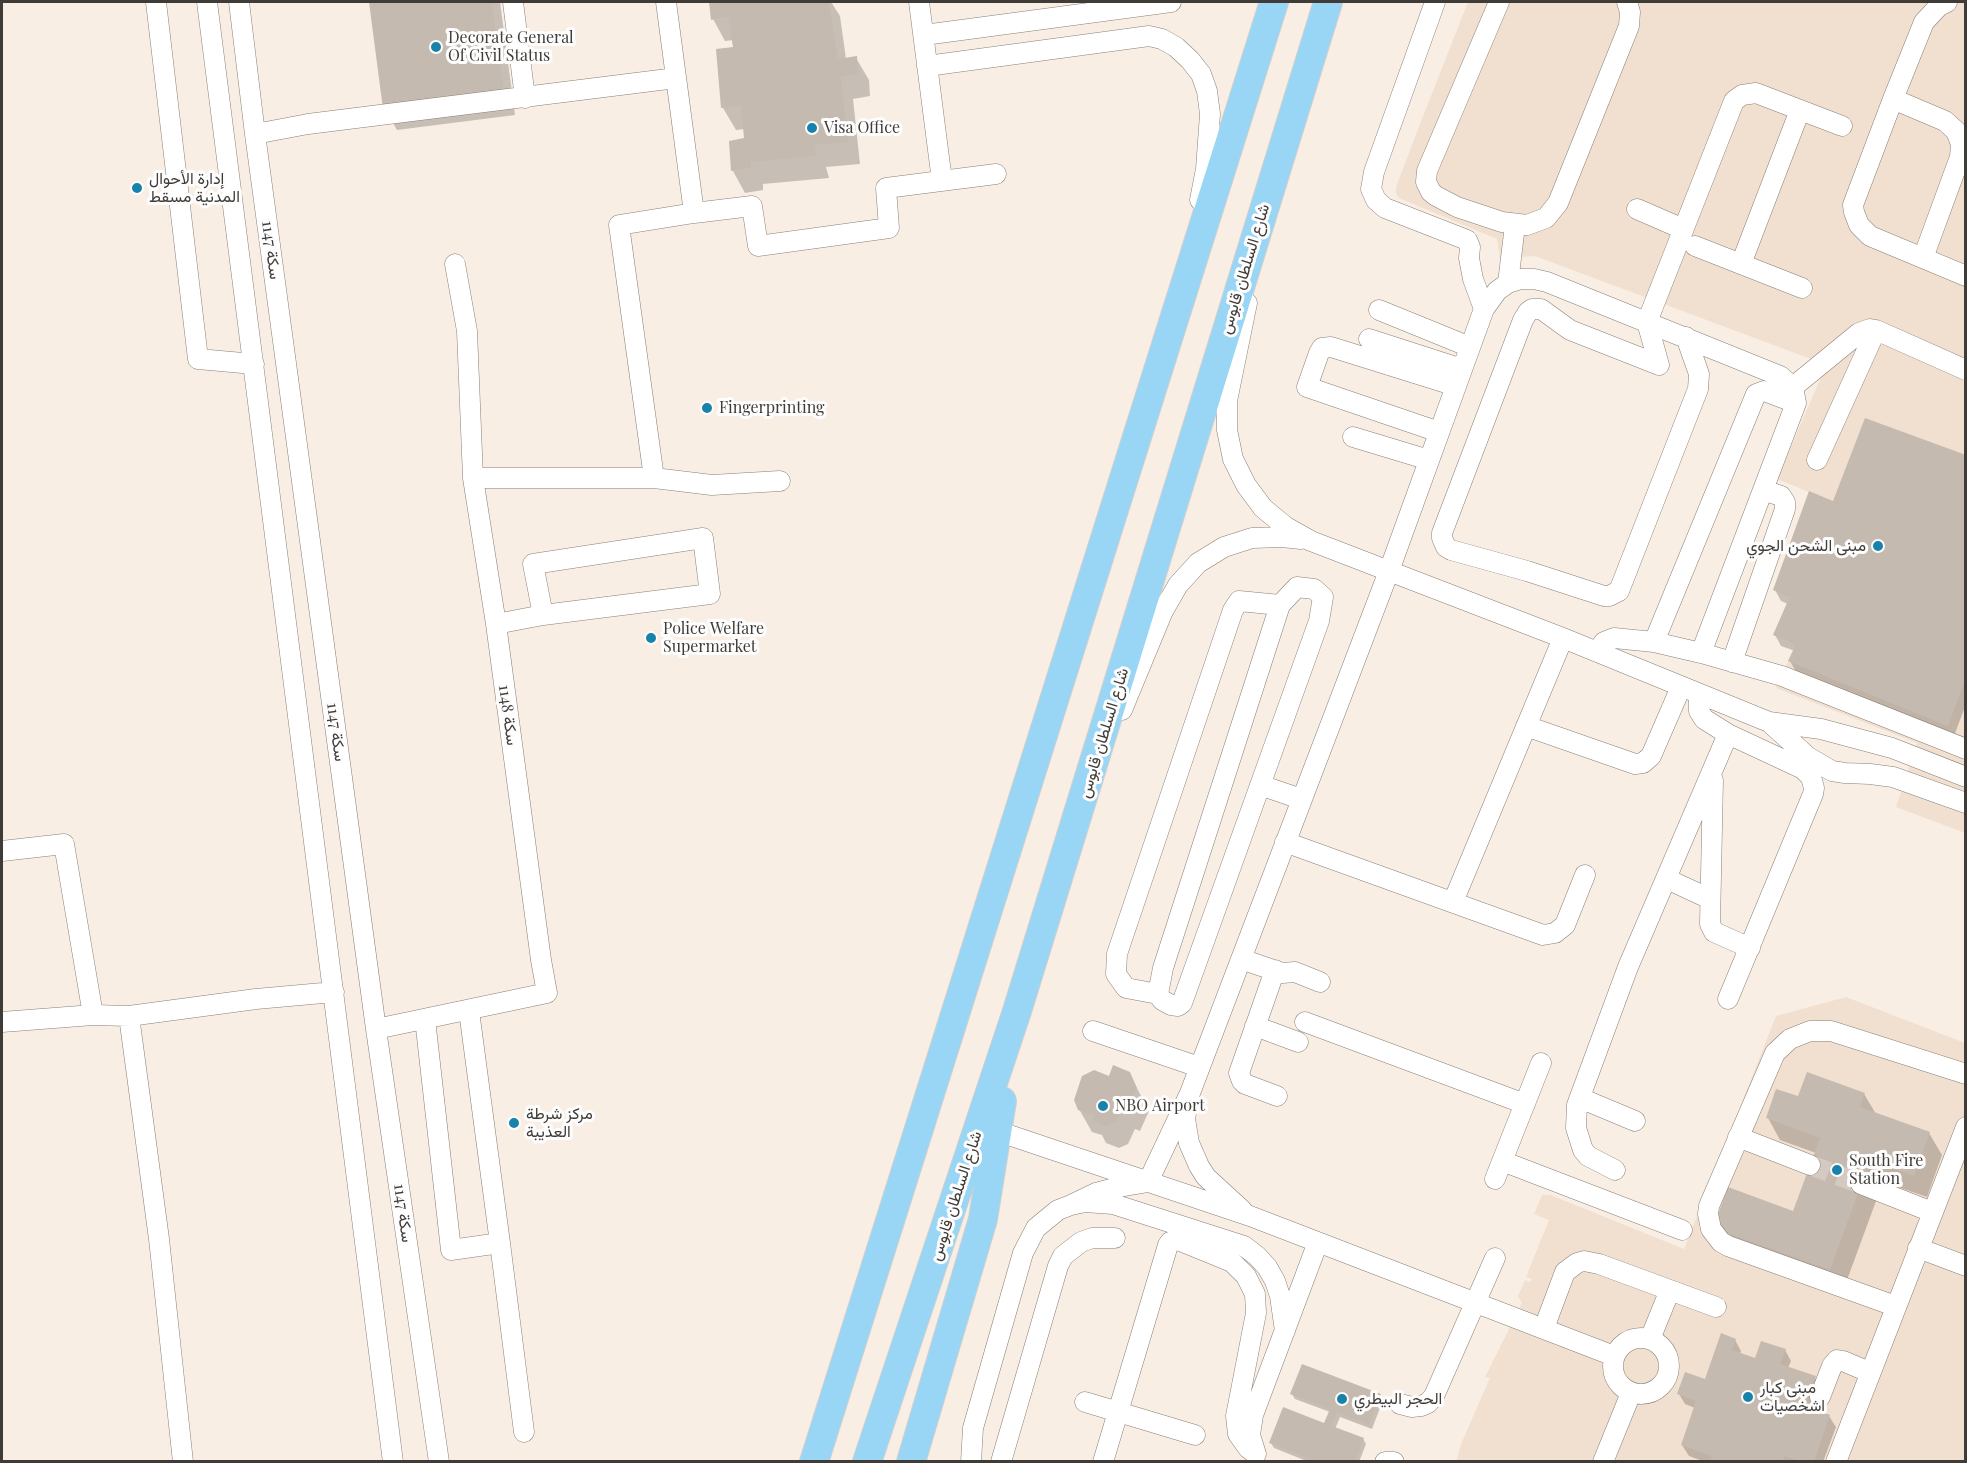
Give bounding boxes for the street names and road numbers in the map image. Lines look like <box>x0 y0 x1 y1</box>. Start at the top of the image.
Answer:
street label: شارع السلطان قابوس <box>1216 202 1274 336</box>
street label: سكة 1147 <box>257 219 285 281</box>
street label: شارع السلطان قابوس <box>1075 666 1133 800</box>
street label: سكة 1148 <box>494 683 522 747</box>
street label: سكة 1147 <box>322 701 350 763</box>
street label: شارع السلطان قابوس <box>926 1129 986 1263</box>
street label: سكة 1147 <box>389 1182 417 1244</box>

